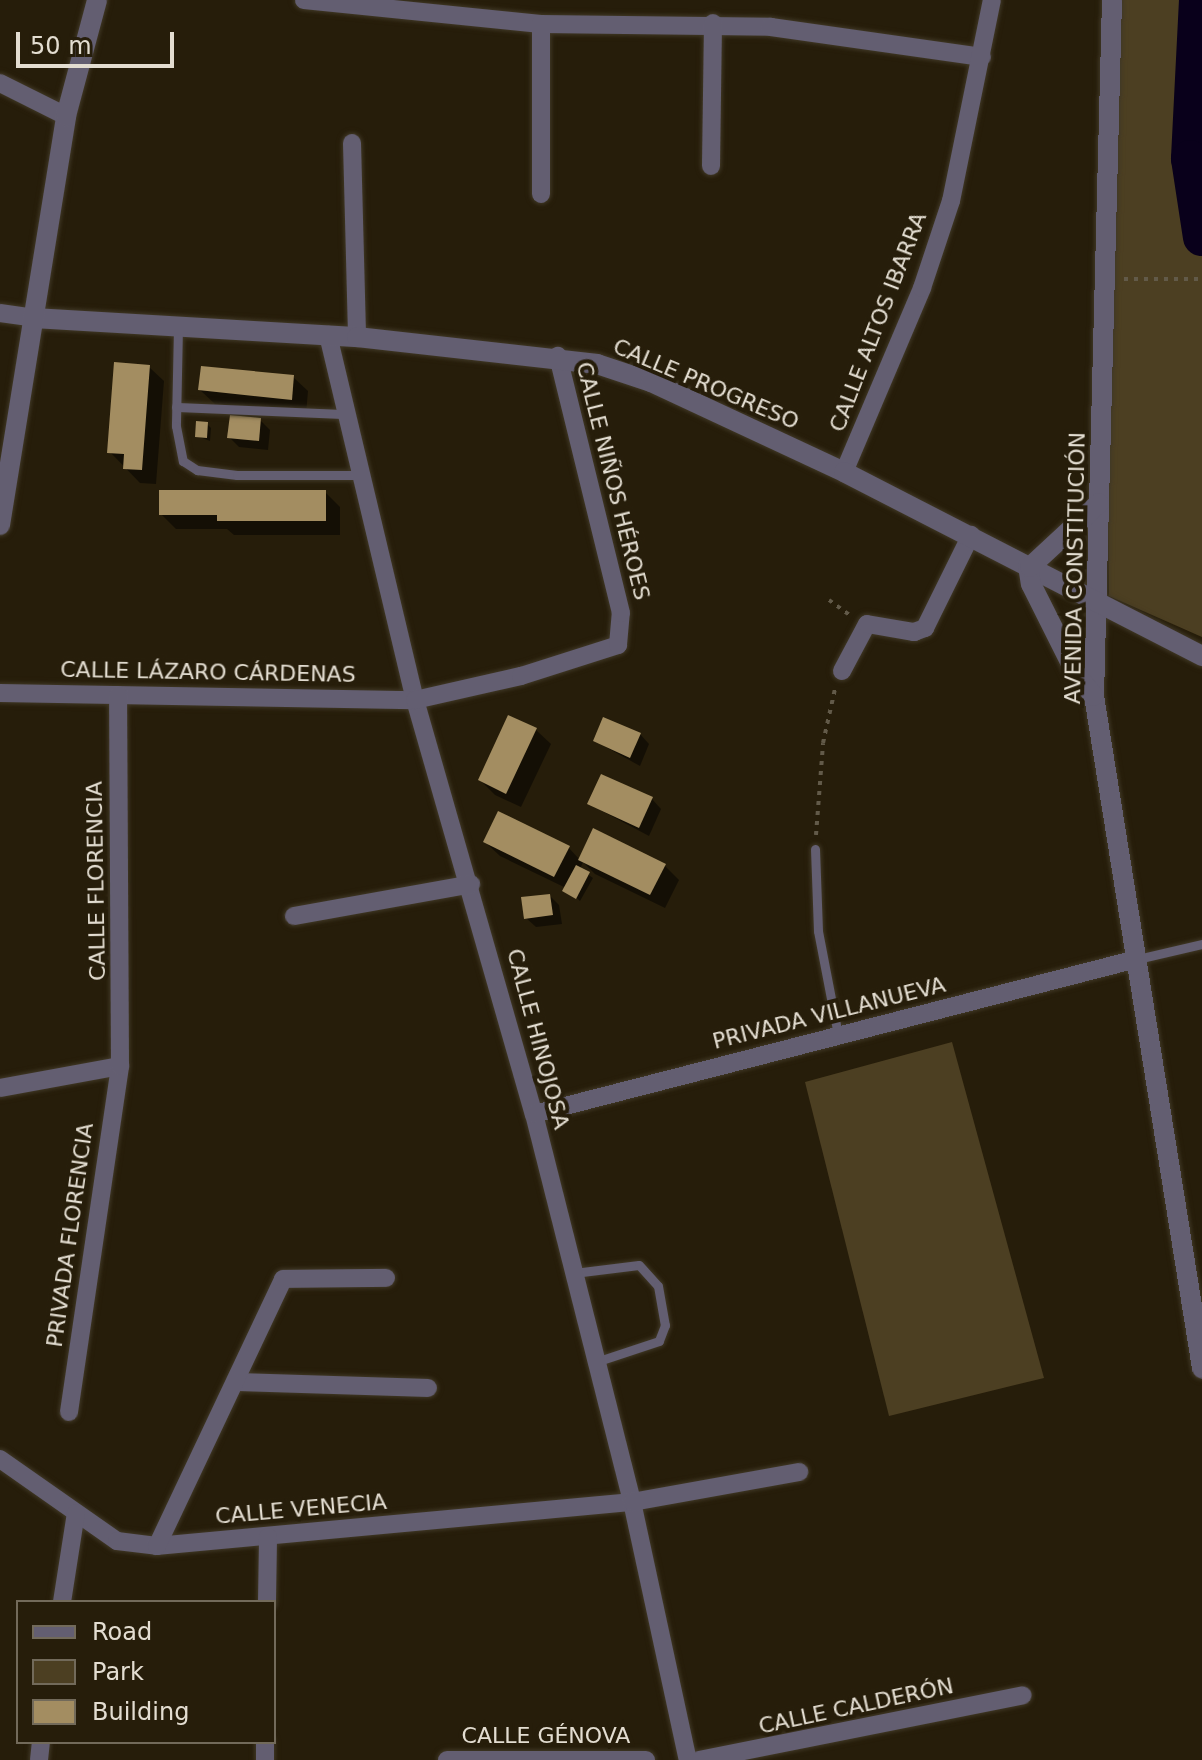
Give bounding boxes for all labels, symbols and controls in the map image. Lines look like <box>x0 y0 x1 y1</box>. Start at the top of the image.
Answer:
scale bar <box>20 16 178 66</box>
text: 50 m <box>30 32 92 60</box>
street label: CALLE ALTOS IBARRA <box>824 208 932 436</box>
street label: CALLE PROGRESO <box>609 333 803 435</box>
street label: CALLE NIÑOS HÉROES <box>571 359 655 603</box>
street label: AVENIDA CONSTITUCIÓN <box>1059 432 1091 704</box>
street label: CALLE LÁZARO CÁRDENAS <box>60 656 356 688</box>
street label: CALLE FLORENCIA <box>81 781 111 981</box>
street label: CALLE HINOJOSA <box>501 946 575 1132</box>
street label: PRIVADA VILLANUEVA <box>710 971 948 1055</box>
street label: PRIVADA FLORENCIA <box>41 1121 99 1349</box>
street label: CALLE VENECIA <box>214 1488 388 1530</box>
legend <box>16 1600 276 1744</box>
text: Road <box>92 1618 152 1646</box>
text: Park <box>92 1658 144 1686</box>
street label: CALLE CALDERÓN <box>756 1672 956 1740</box>
text: Building <box>92 1698 189 1726</box>
street label: CALLE GÉNOVA <box>462 1723 630 1749</box>

